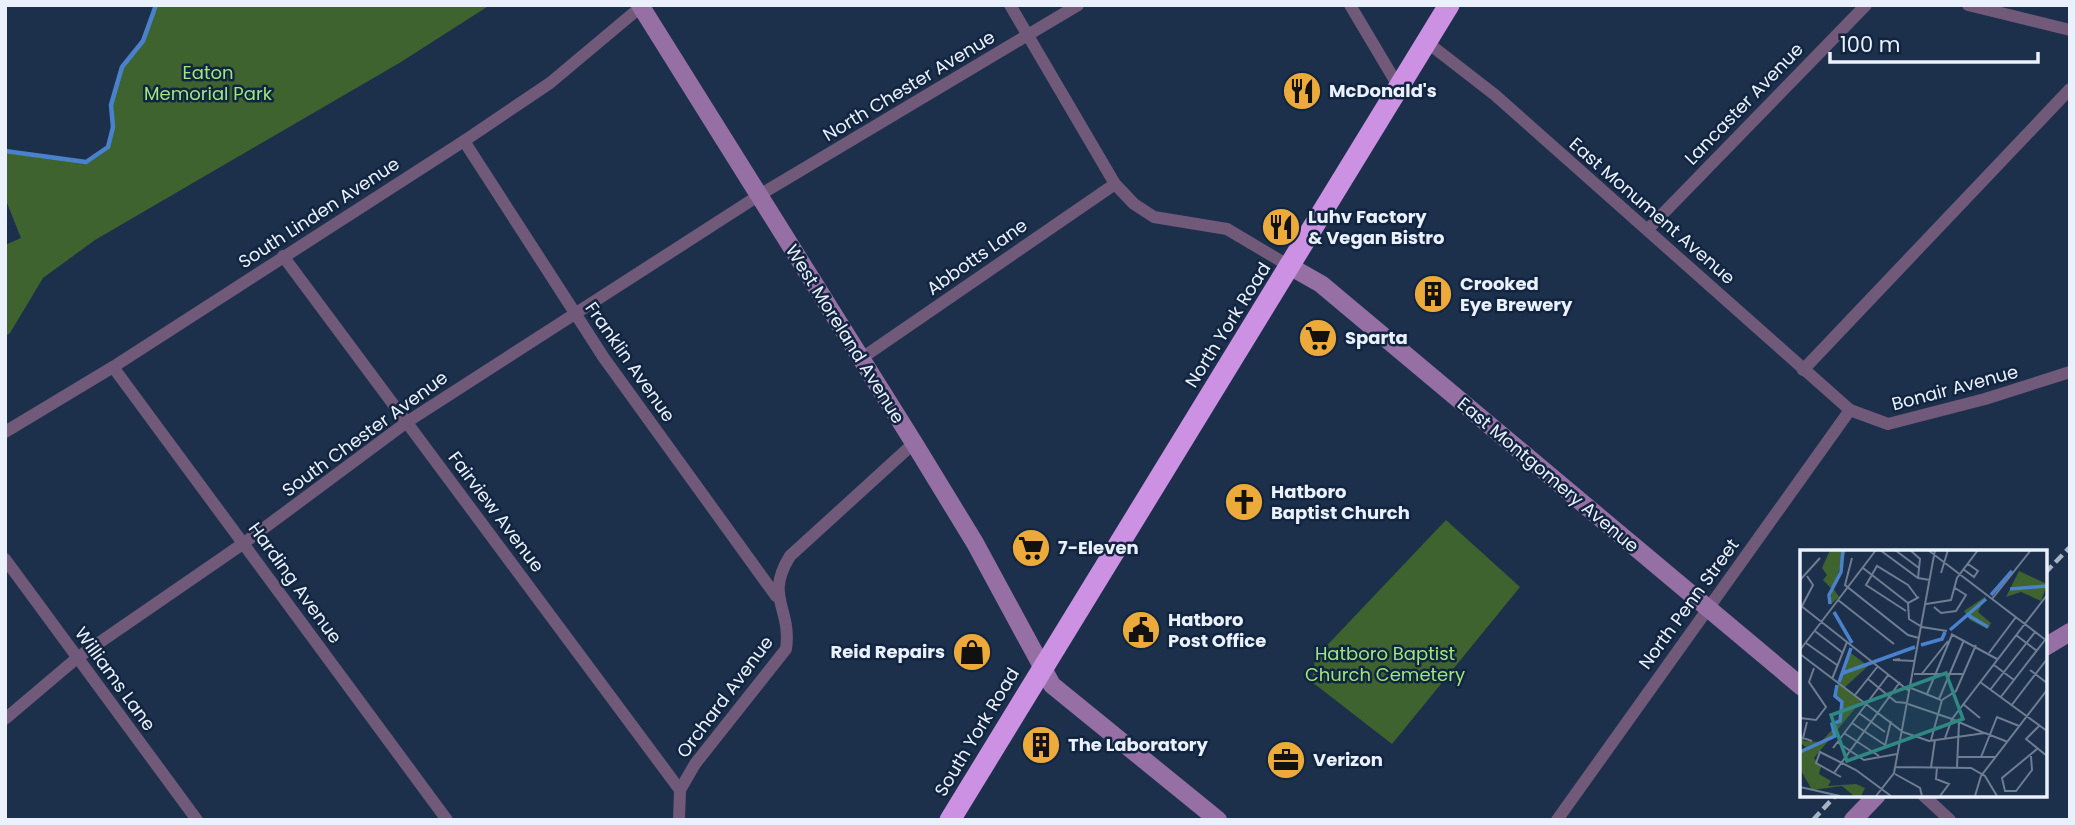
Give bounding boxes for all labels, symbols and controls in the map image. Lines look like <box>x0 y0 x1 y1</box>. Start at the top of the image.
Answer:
scale bar <box>1830 21 2038 65</box>
street label: North Chester Avenue <box>818 24 999 147</box>
text: 100 m <box>1840 30 1900 59</box>
street label: Lancaster Avenue <box>1679 37 1808 170</box>
park label: Eaton Memorial Park <box>144 60 273 106</box>
restaurant icon: McDonald's <box>1281 70 1323 112</box>
place label: McDonald's <box>1329 78 1437 103</box>
street label: East Monument Avenue <box>1564 132 1741 290</box>
street label: South Linden Avenue <box>233 151 404 274</box>
place label: Luhv Factory & Vegan Bistro <box>1308 204 1445 250</box>
restaurant icon: Luhv Factory & Vegan Bistro <box>1260 206 1302 248</box>
street label: Abbotts Lane <box>921 213 1032 301</box>
street label: West Moreland Avenue <box>780 239 911 428</box>
street label: North York Road <box>1179 257 1276 392</box>
place label: Crooked Eye Brewery <box>1460 271 1573 317</box>
building icon: Crooked Eye Brewery <box>1412 273 1454 315</box>
street label: Franklin Avenue <box>580 297 681 427</box>
supermarket icon: Sparta <box>1297 317 1339 359</box>
place label: Sparta <box>1345 325 1408 350</box>
street label: Bonair Avenue <box>1889 359 2021 416</box>
street label: South Chester Avenue <box>277 365 453 502</box>
street label: East Montgomery Avenue <box>1452 391 1644 558</box>
street label: Fairview Avenue <box>443 446 550 577</box>
place label: Hatboro Baptist Church <box>1271 479 1410 525</box>
church icon: Hatboro Baptist Church <box>1223 481 1265 523</box>
street label: Harding Avenue <box>243 517 348 648</box>
supermarket icon: 7-Eleven <box>1010 527 1052 569</box>
street label: North Penn Street <box>1633 533 1745 674</box>
place label: 7-Eleven <box>1058 535 1139 560</box>
inset map <box>1800 550 2047 797</box>
place label: Hatboro Post Office <box>1168 607 1266 653</box>
public building icon: Hatboro Post Office <box>1120 609 1162 651</box>
street label: Williams Lane <box>69 622 162 736</box>
street label: Orchard Avenue <box>670 631 779 763</box>
shop icon: Reid Repairs <box>951 631 993 673</box>
place label: Reid Repairs <box>831 639 945 664</box>
park label: Hatboro Baptist Church Cemetery <box>1305 641 1465 687</box>
street label: South York Road <box>928 663 1025 801</box>
building icon: The Laboratory <box>1020 724 1062 766</box>
place label: The Laboratory <box>1068 732 1209 757</box>
office icon: Verizon <box>1265 739 1307 781</box>
place label: Verizon <box>1313 747 1383 772</box>

